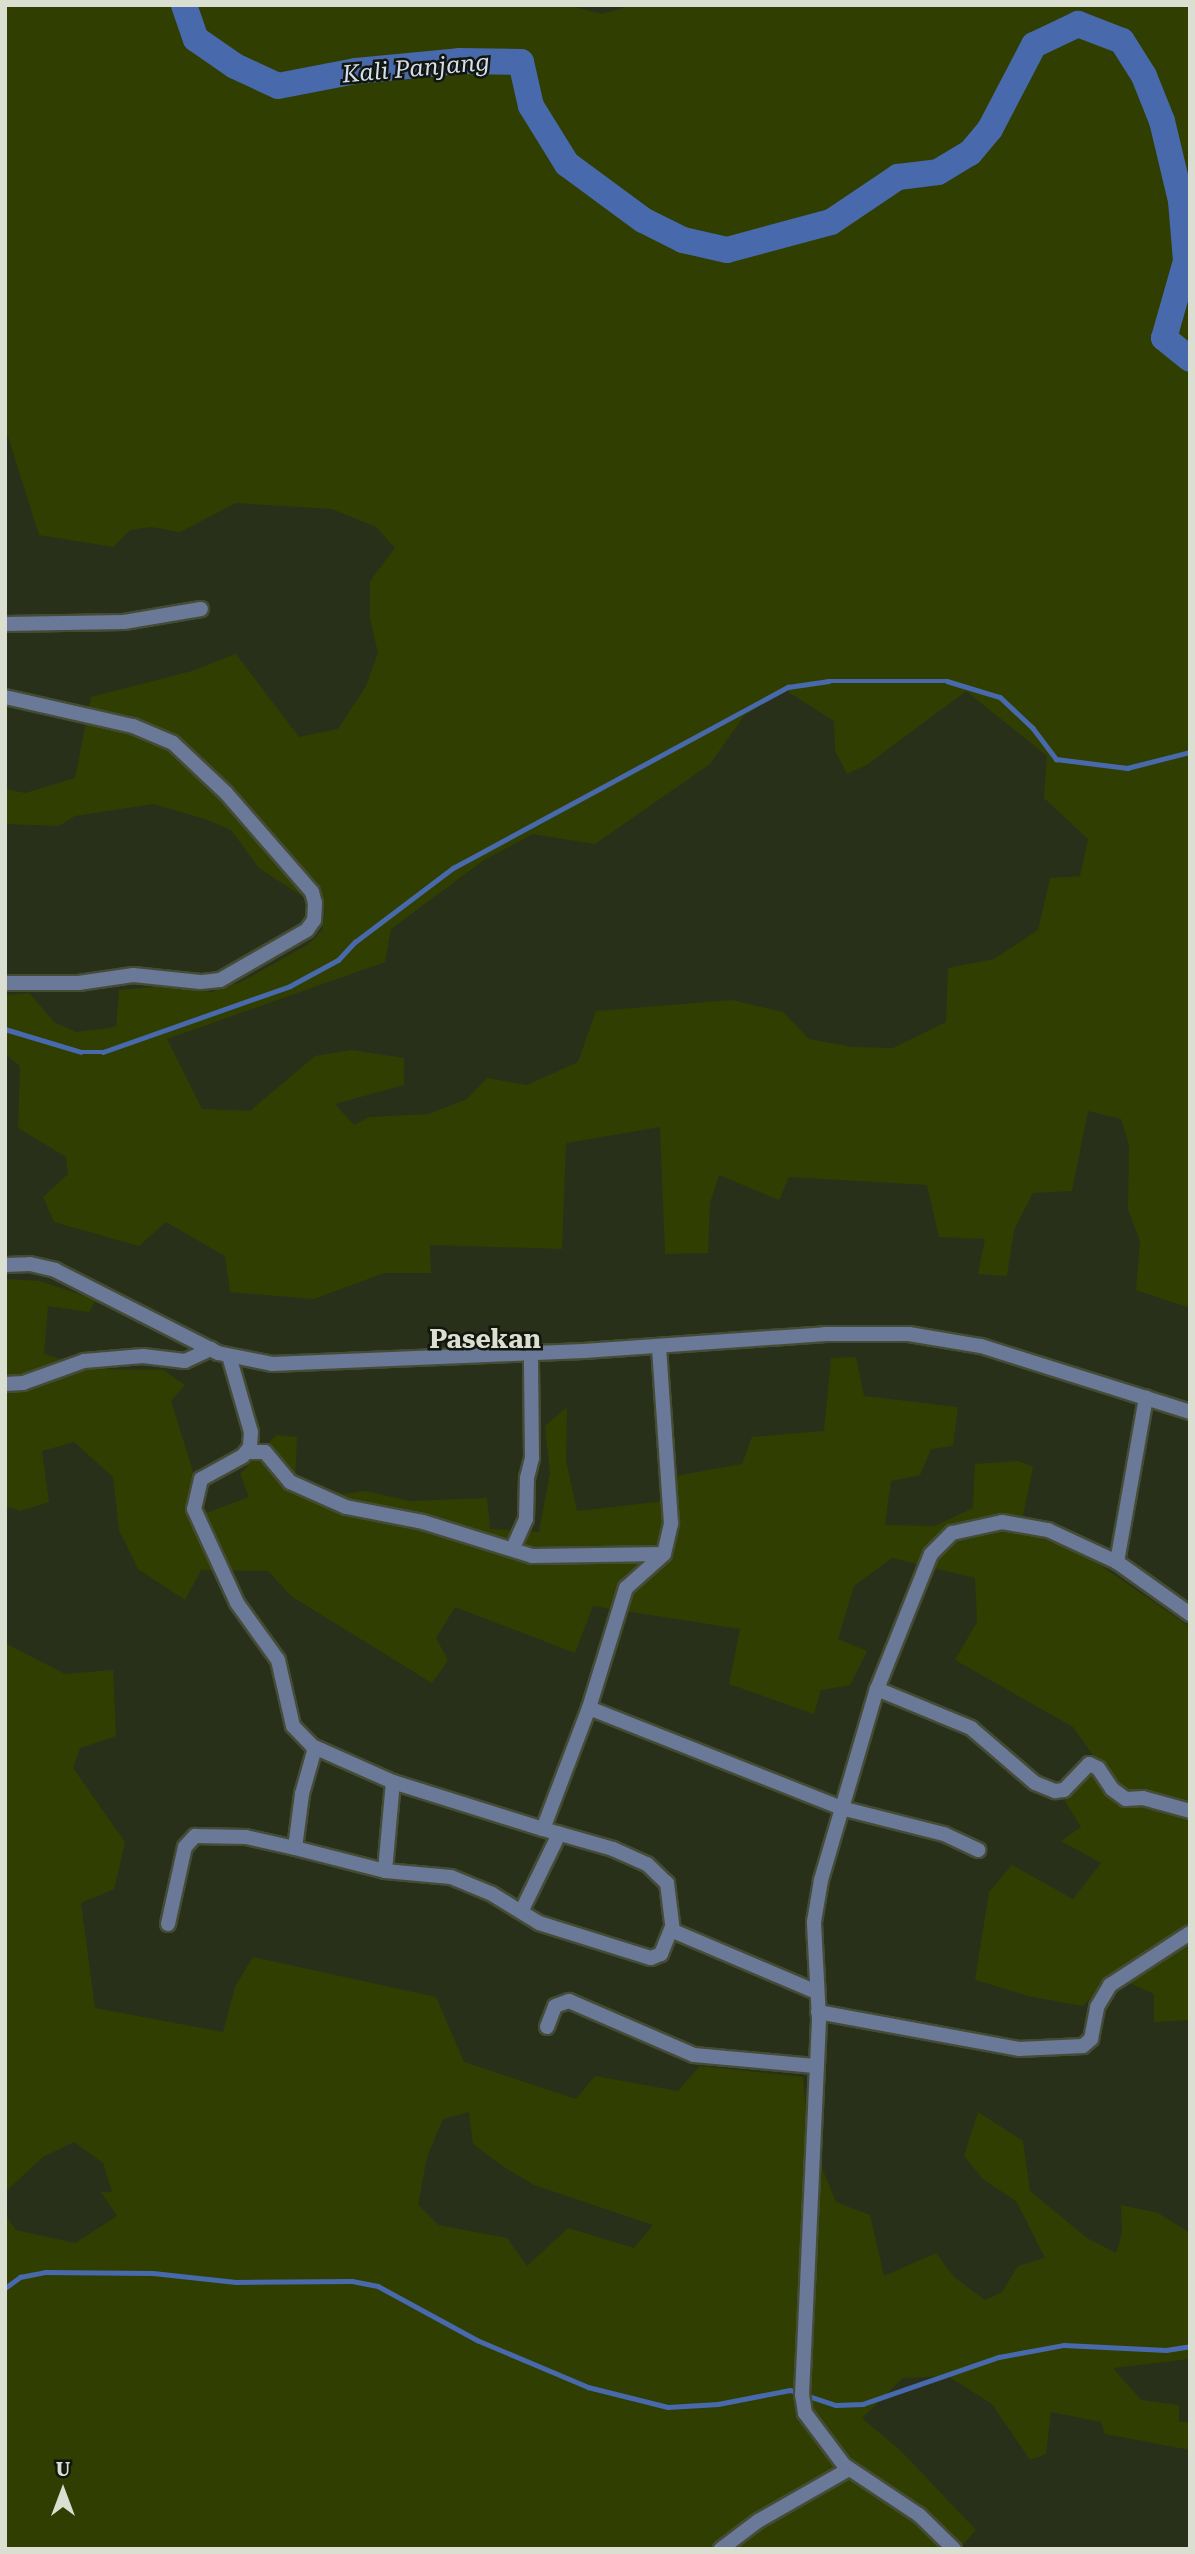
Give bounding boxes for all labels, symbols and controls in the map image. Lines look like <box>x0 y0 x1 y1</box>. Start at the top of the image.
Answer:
water label: Kali Panjang <box>341 48 491 90</box>
district label: Pasekan <box>429 1324 541 1356</box>
north arrow <box>28 2456 98 2526</box>
text: U <box>56 2458 70 2481</box>

